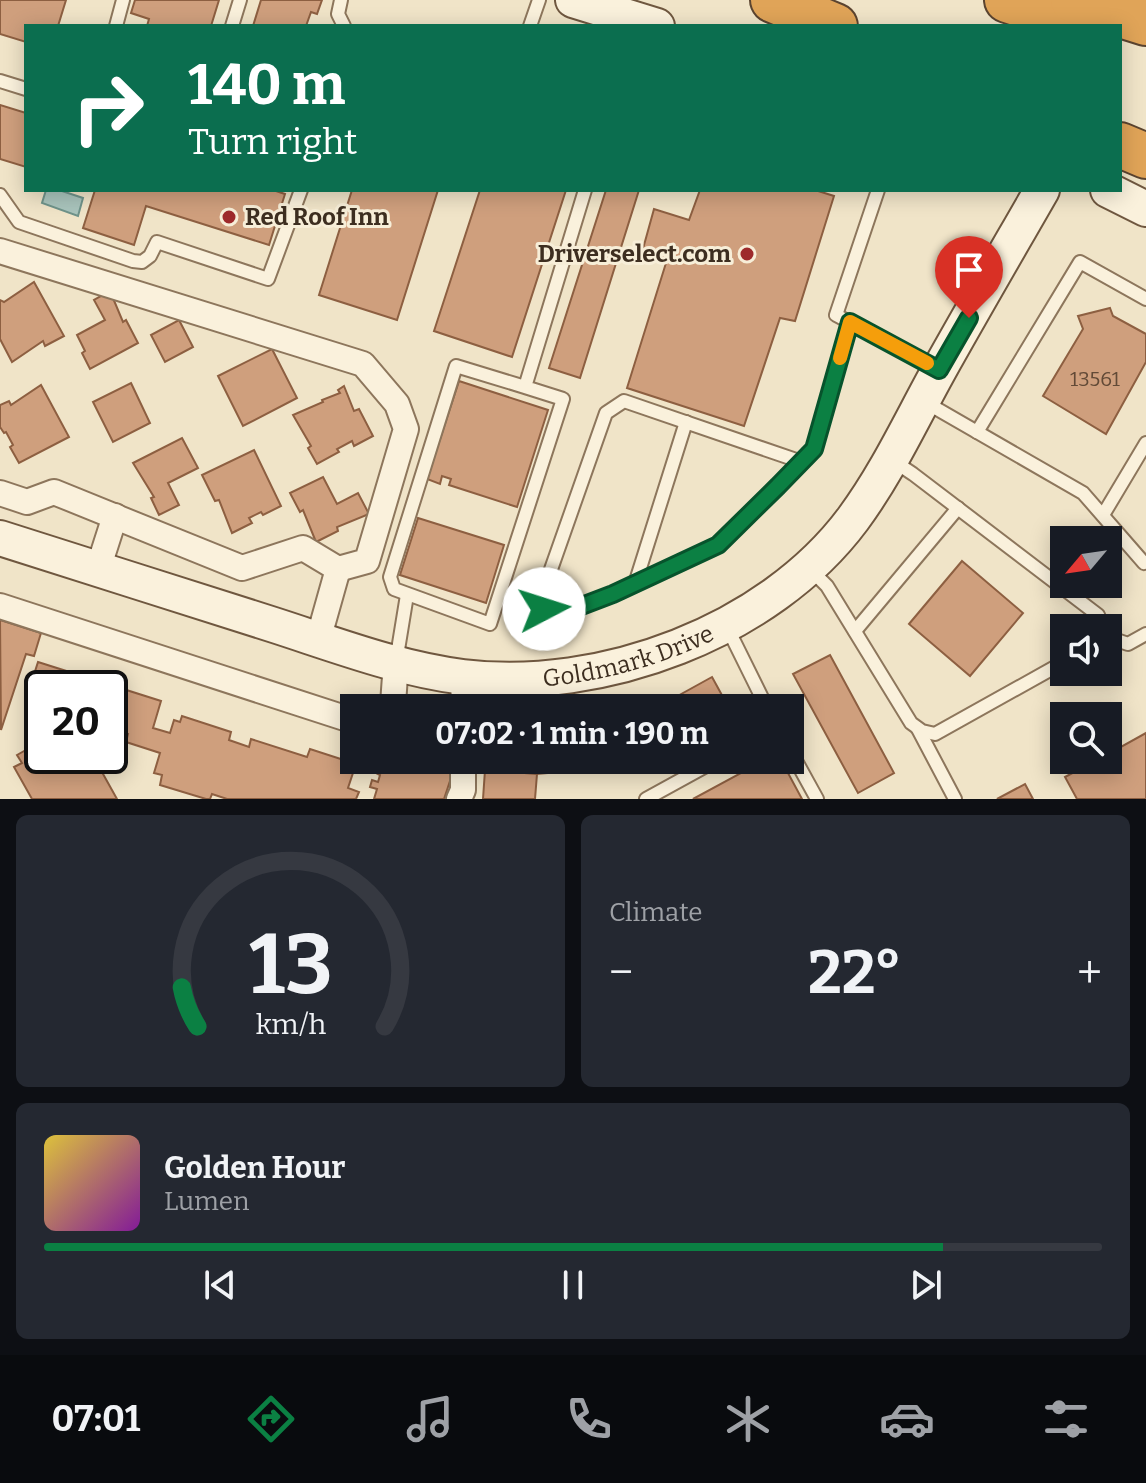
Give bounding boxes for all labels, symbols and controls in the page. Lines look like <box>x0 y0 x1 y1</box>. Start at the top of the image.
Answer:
text: 140 m <box>188 52 345 119</box>
icon: right <box>56 56 160 160</box>
text: Turn right <box>188 120 357 164</box>
place label: Red Roof Inn <box>245 203 389 231</box>
marker: Red Roof Inn <box>220 208 238 226</box>
pin <box>935 236 1003 318</box>
place label: Driverselect.com <box>538 240 731 268</box>
marker: Driverselect.com <box>738 245 756 263</box>
icon: arrive <box>947 248 991 292</box>
house number: 13561 <box>1070 367 1120 391</box>
north arrow <box>1050 526 1122 598</box>
map controls <box>1050 526 1122 774</box>
position arrow <box>502 567 586 651</box>
button: sound <box>1050 614 1122 686</box>
street label: Goldmark Drive <box>541 619 718 692</box>
speed limit sign: 20 <box>24 670 128 774</box>
button: search <box>1050 702 1122 774</box>
text: 07:02 · 1 min · 190 m <box>435 716 709 752</box>
text: Climate <box>609 897 703 928</box>
text: 13 <box>249 915 332 1015</box>
text: 22° <box>808 937 902 1009</box>
text: − <box>609 946 633 999</box>
text: + <box>1077 946 1102 999</box>
text: km/h <box>255 1007 326 1042</box>
text: Golden Hour <box>164 1150 345 1186</box>
text: Lumen <box>164 1186 250 1217</box>
icon: previous <box>198 1263 242 1307</box>
icon: pause <box>551 1263 595 1307</box>
icon: next <box>904 1263 948 1307</box>
icon: directions <box>243 1391 299 1447</box>
icon: music <box>402 1391 458 1447</box>
icon: phone <box>561 1391 617 1447</box>
icon: climate <box>720 1391 776 1447</box>
icon: car <box>879 1391 935 1447</box>
icon: filters <box>1038 1391 1094 1447</box>
text: 07:01 <box>52 1397 140 1441</box>

